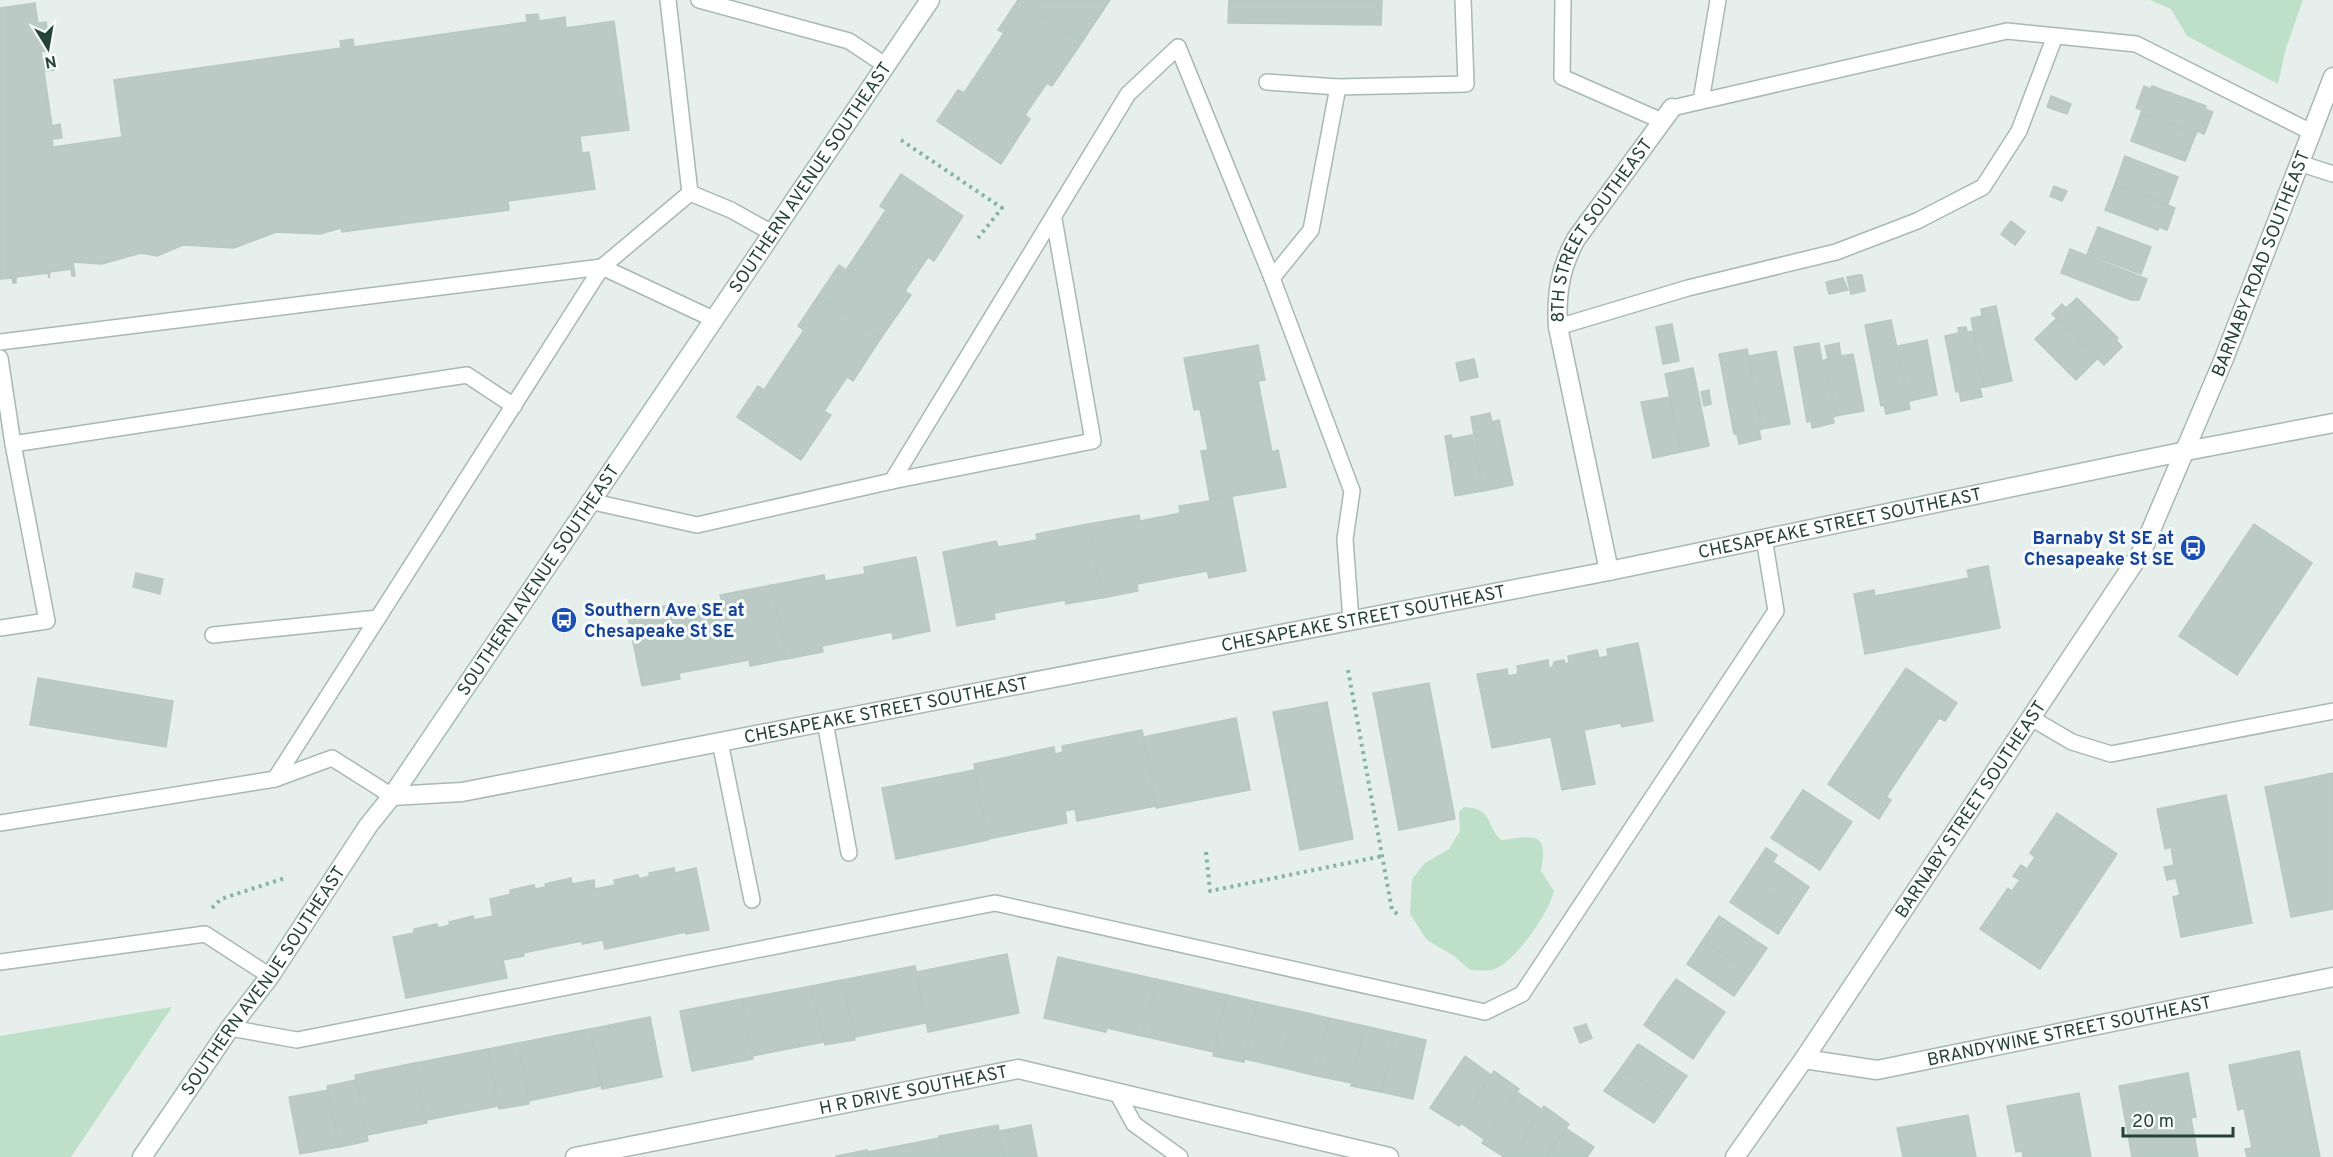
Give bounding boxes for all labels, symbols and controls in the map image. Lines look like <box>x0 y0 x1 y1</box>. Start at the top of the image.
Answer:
north arrow <box>18 18 78 78</box>
text: N <box>43 50 58 72</box>
street label: SOUTHERN AVENUE SOUTHEAST <box>725 58 898 298</box>
street label: 8TH STREET SOUTHEAST <box>1547 135 1659 323</box>
street label: BARNABY ROAD SOUTHEAST <box>2208 148 2316 381</box>
street label: SOUTHERN AVENUE SOUTHEAST <box>453 461 625 701</box>
street label: CHESAPEAKE STREET SOUTHEAST <box>1696 484 1984 565</box>
place label: Barnaby St SE at Chesapeake St SE <box>2024 528 2174 572</box>
bus stop icon: Barnaby St SE at Chesapeake St SE <box>2178 533 2208 563</box>
street label: CHESAPEAKE STREET SOUTHEAST <box>1219 581 1508 658</box>
place label: Southern Ave SE at Chesapeake St SE <box>584 600 745 644</box>
bus stop icon: Southern Ave SE at Chesapeake St SE <box>549 605 579 635</box>
street label: CHESAPEAKE STREET SOUTHEAST <box>742 673 1030 750</box>
street label: BARNABY STREET SOUTHEAST <box>1891 697 2052 923</box>
street label: SOUTHERN AVENUE SOUTHEAST <box>177 862 352 1101</box>
street label: BRANDYWINE STREET SOUTHEAST <box>1925 992 2214 1072</box>
street label: H R DRIVE SOUTHEAST <box>817 1061 1010 1121</box>
scale bar <box>2123 1100 2232 1138</box>
text: 20 m <box>2132 1111 2174 1134</box>

